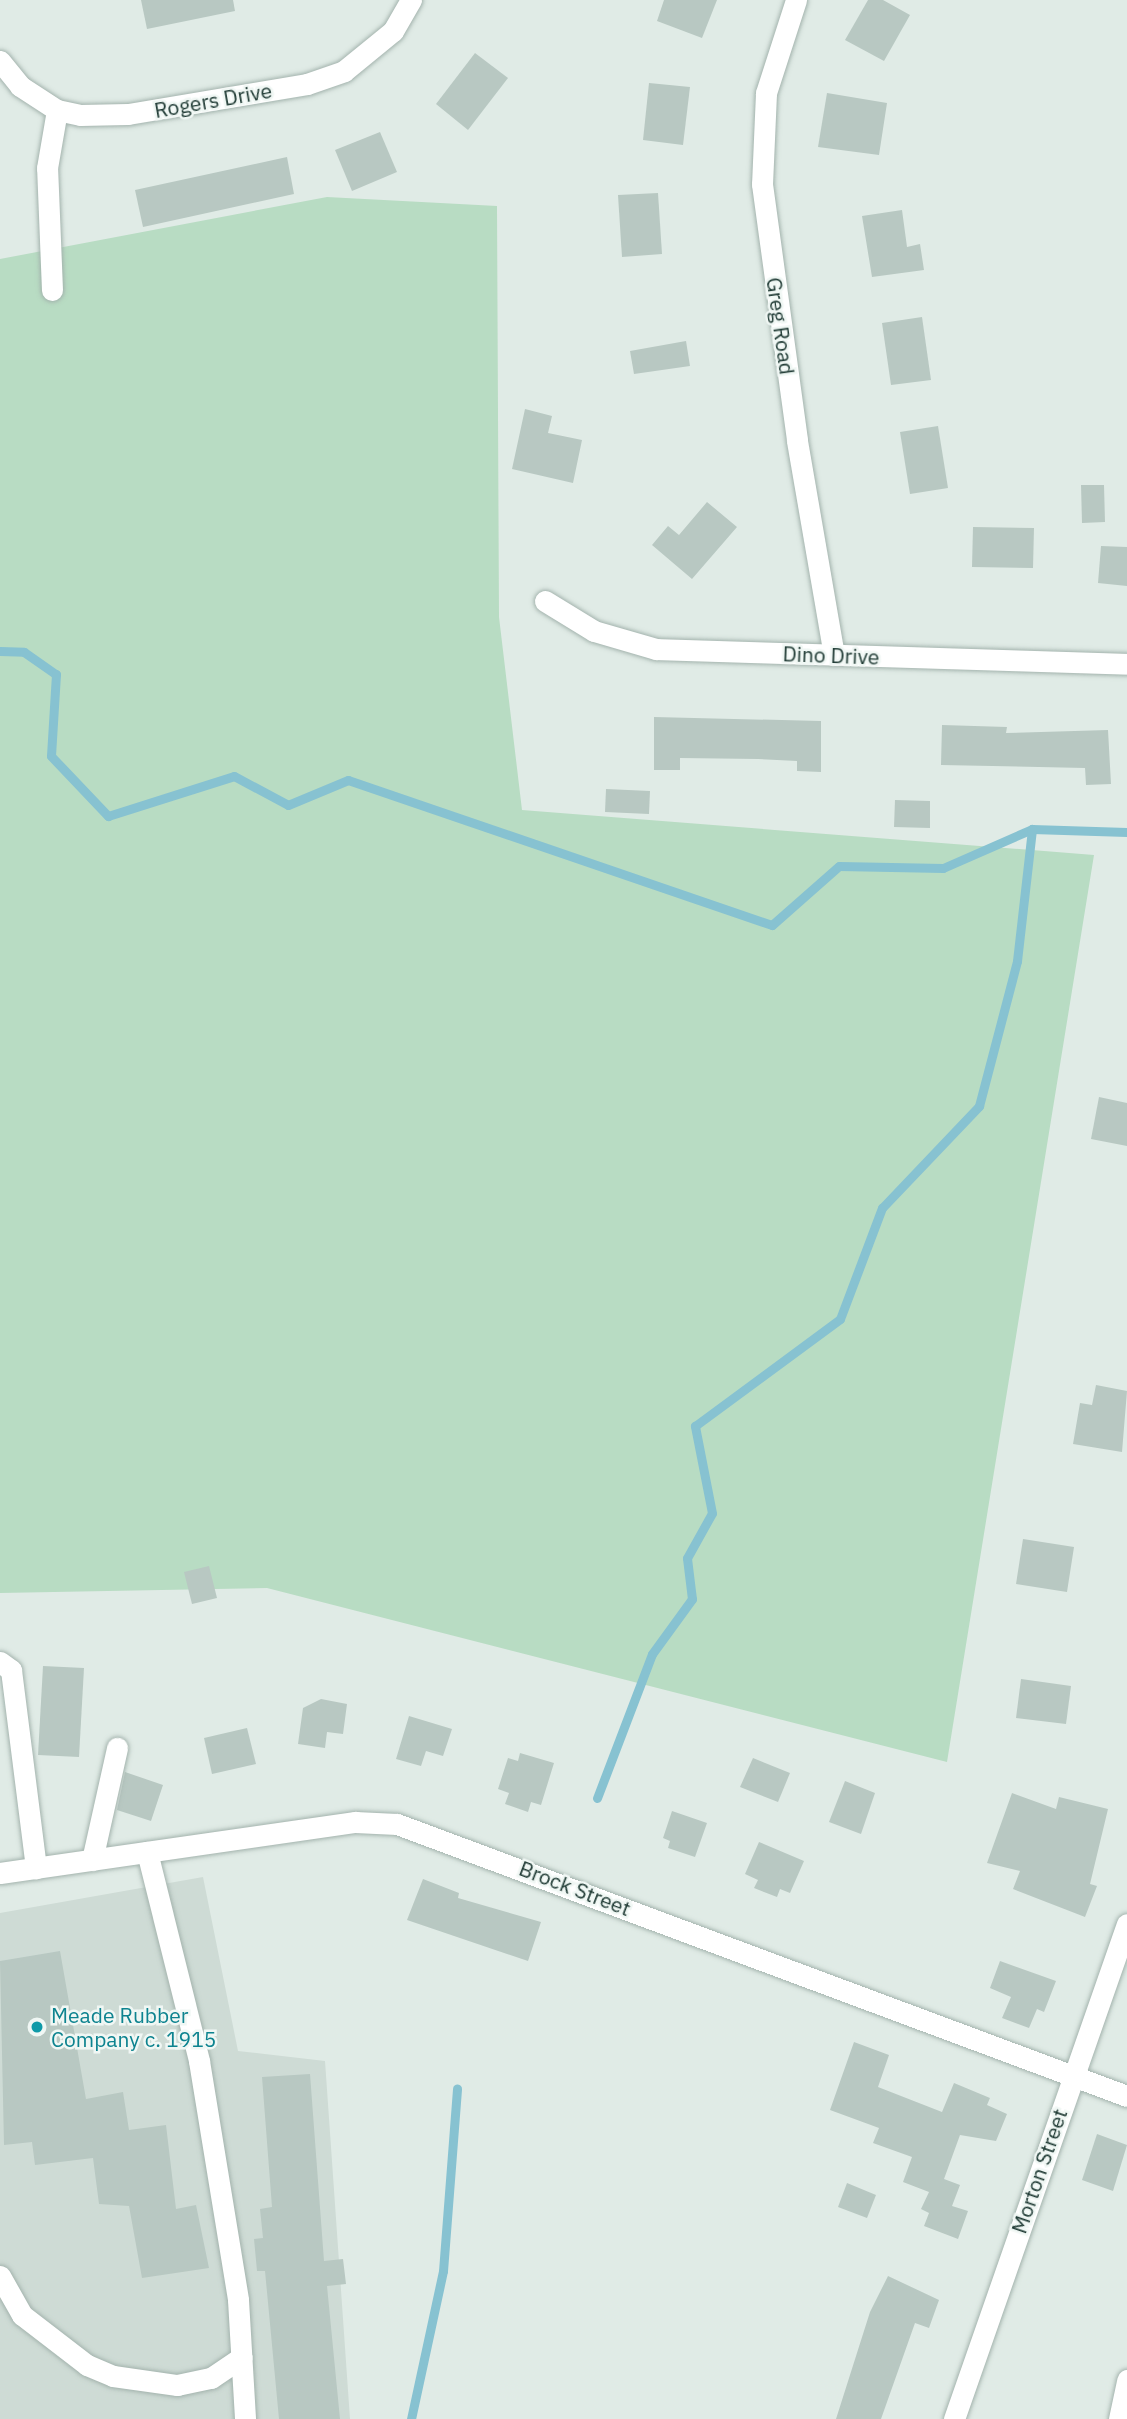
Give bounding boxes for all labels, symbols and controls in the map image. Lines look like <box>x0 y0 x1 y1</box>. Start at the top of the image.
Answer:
street label: Rogers Drive <box>152 77 274 123</box>
street label: Greg Road <box>762 276 800 376</box>
street label: Dino Drive <box>782 641 880 669</box>
street label: Brock Street <box>516 1855 634 1921</box>
place label: Meade Rubber Company c. 1915 <box>51 2002 216 2052</box>
marker: Meade Rubber Company c. 1915 <box>29 2019 45 2035</box>
street label: Morton Street <box>1006 2105 1072 2237</box>

